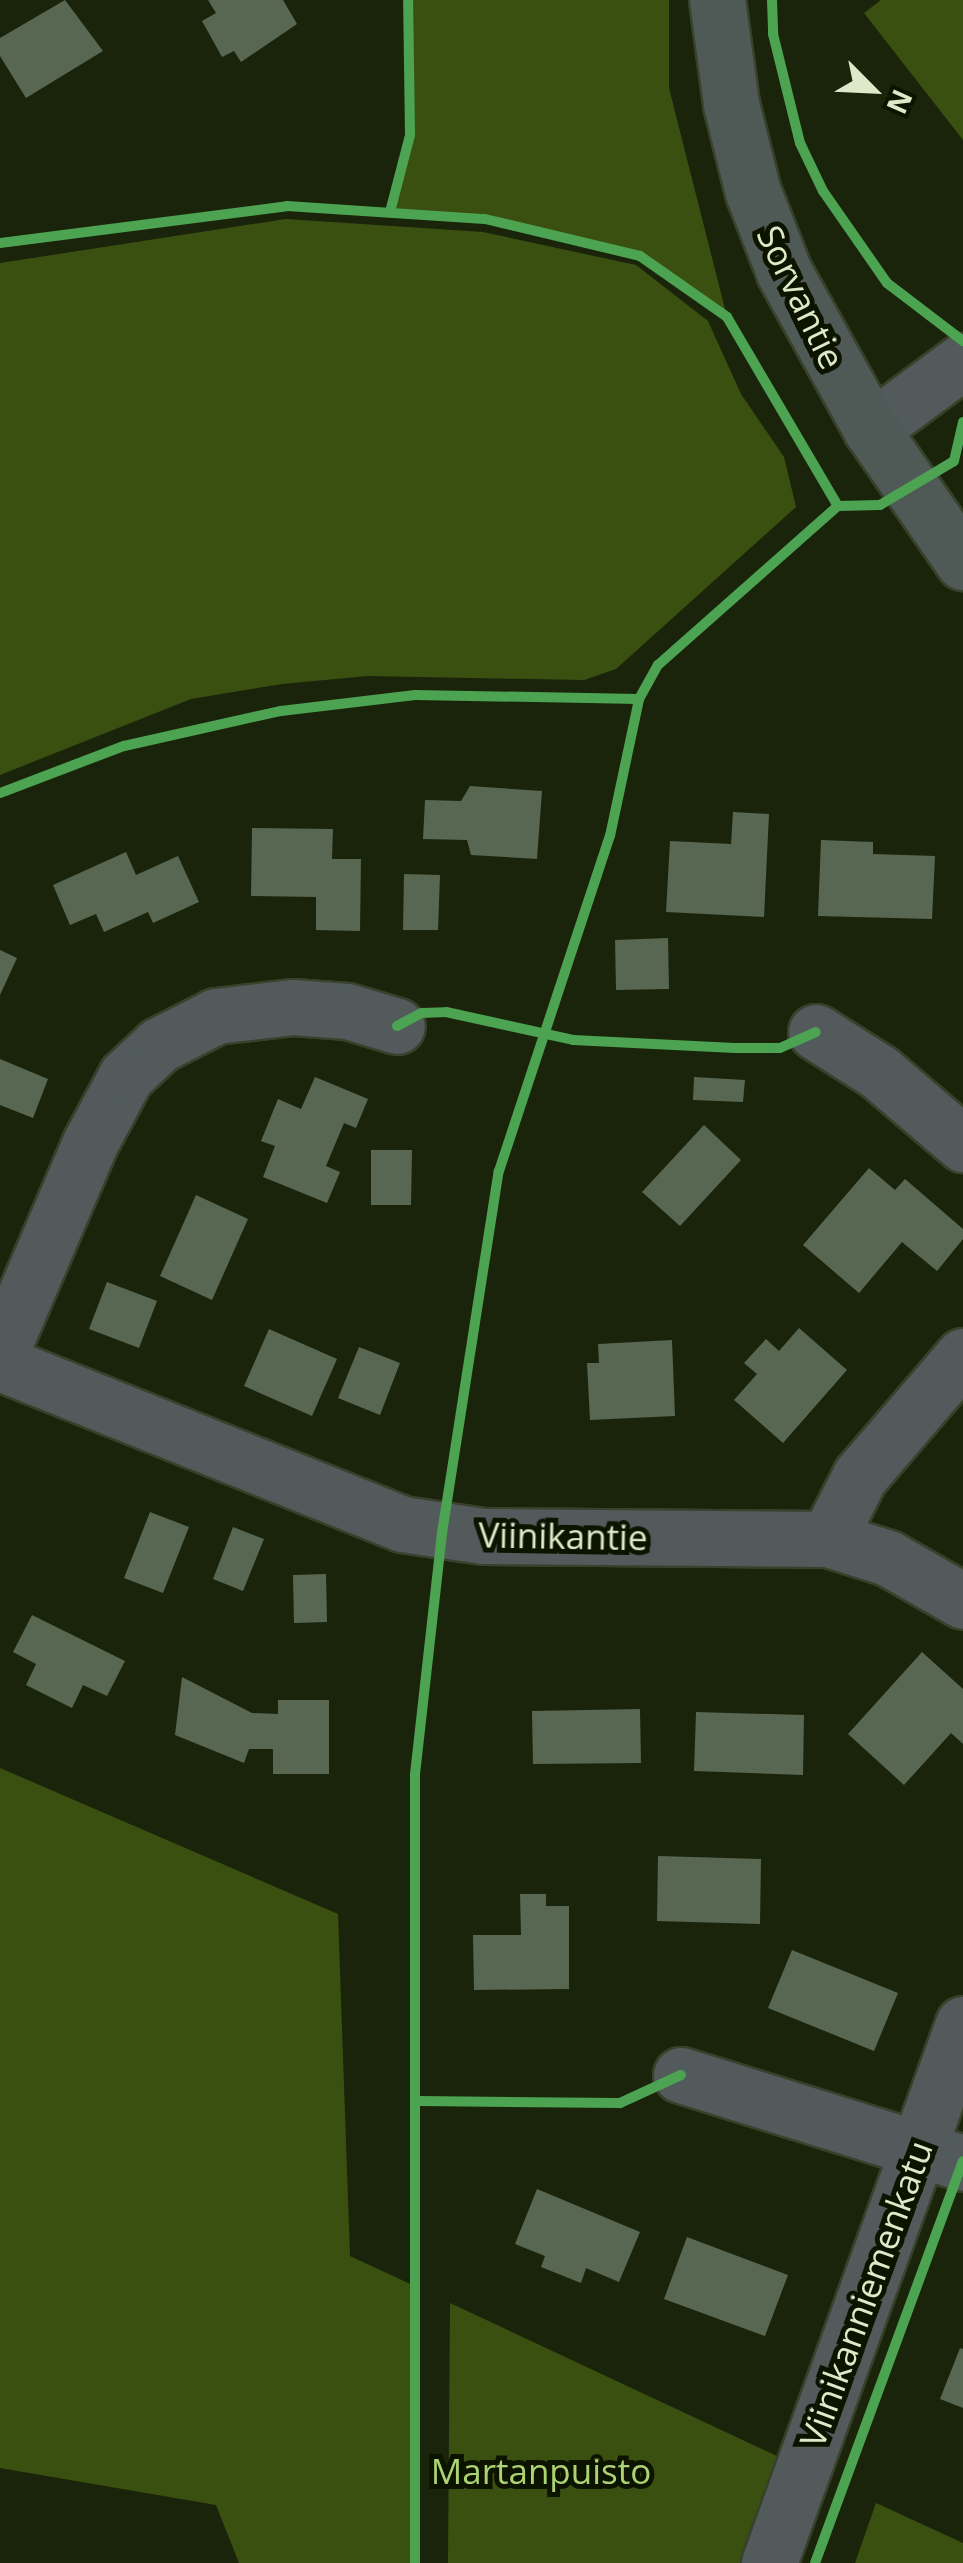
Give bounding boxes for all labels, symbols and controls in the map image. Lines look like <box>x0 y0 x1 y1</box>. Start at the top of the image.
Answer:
north arrow <box>823 40 923 140</box>
text: N <box>878 84 922 120</box>
street label: Sorvantie <box>748 219 854 375</box>
street label: Viinikantie <box>478 1514 648 1558</box>
street label: Viinikanniemenkatu <box>791 2135 941 2453</box>
park label: Martanpuisto <box>431 2450 651 2492</box>

